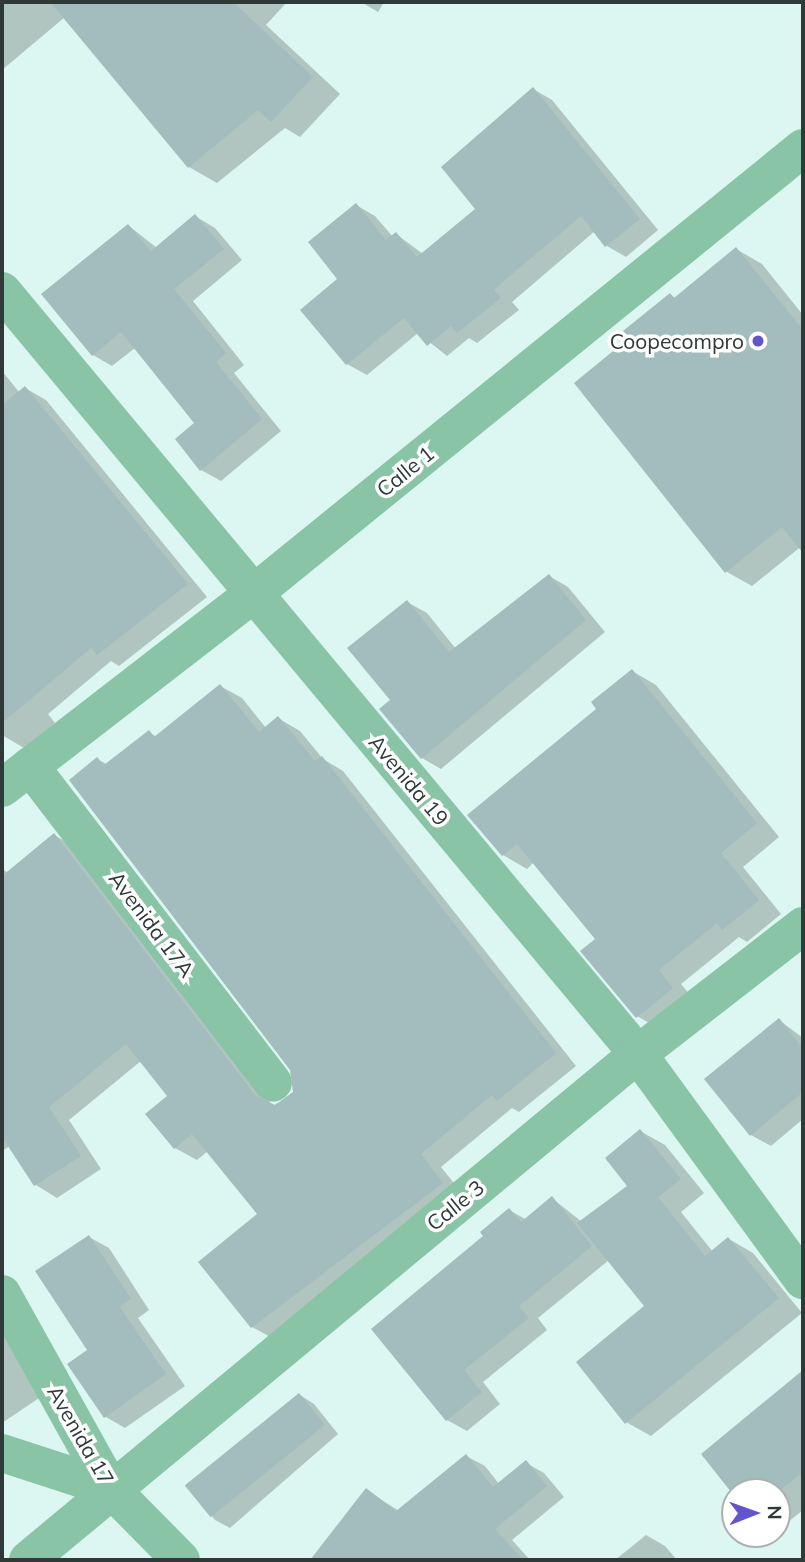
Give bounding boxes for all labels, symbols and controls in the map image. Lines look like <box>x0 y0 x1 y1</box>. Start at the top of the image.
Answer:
place label: Coopecompro <box>610 328 744 354</box>
marker: Coopecompro <box>750 333 766 349</box>
street label: Calle 1 <box>371 440 439 502</box>
street label: Avenida 19 <box>364 730 454 830</box>
street label: Avenida 17A <box>104 866 200 982</box>
street label: Calle 3 <box>421 1174 489 1236</box>
street label: Avenida 17 <box>42 1381 120 1489</box>
north arrow <box>721 1478 791 1548</box>
text: N <box>763 1505 787 1520</box>

